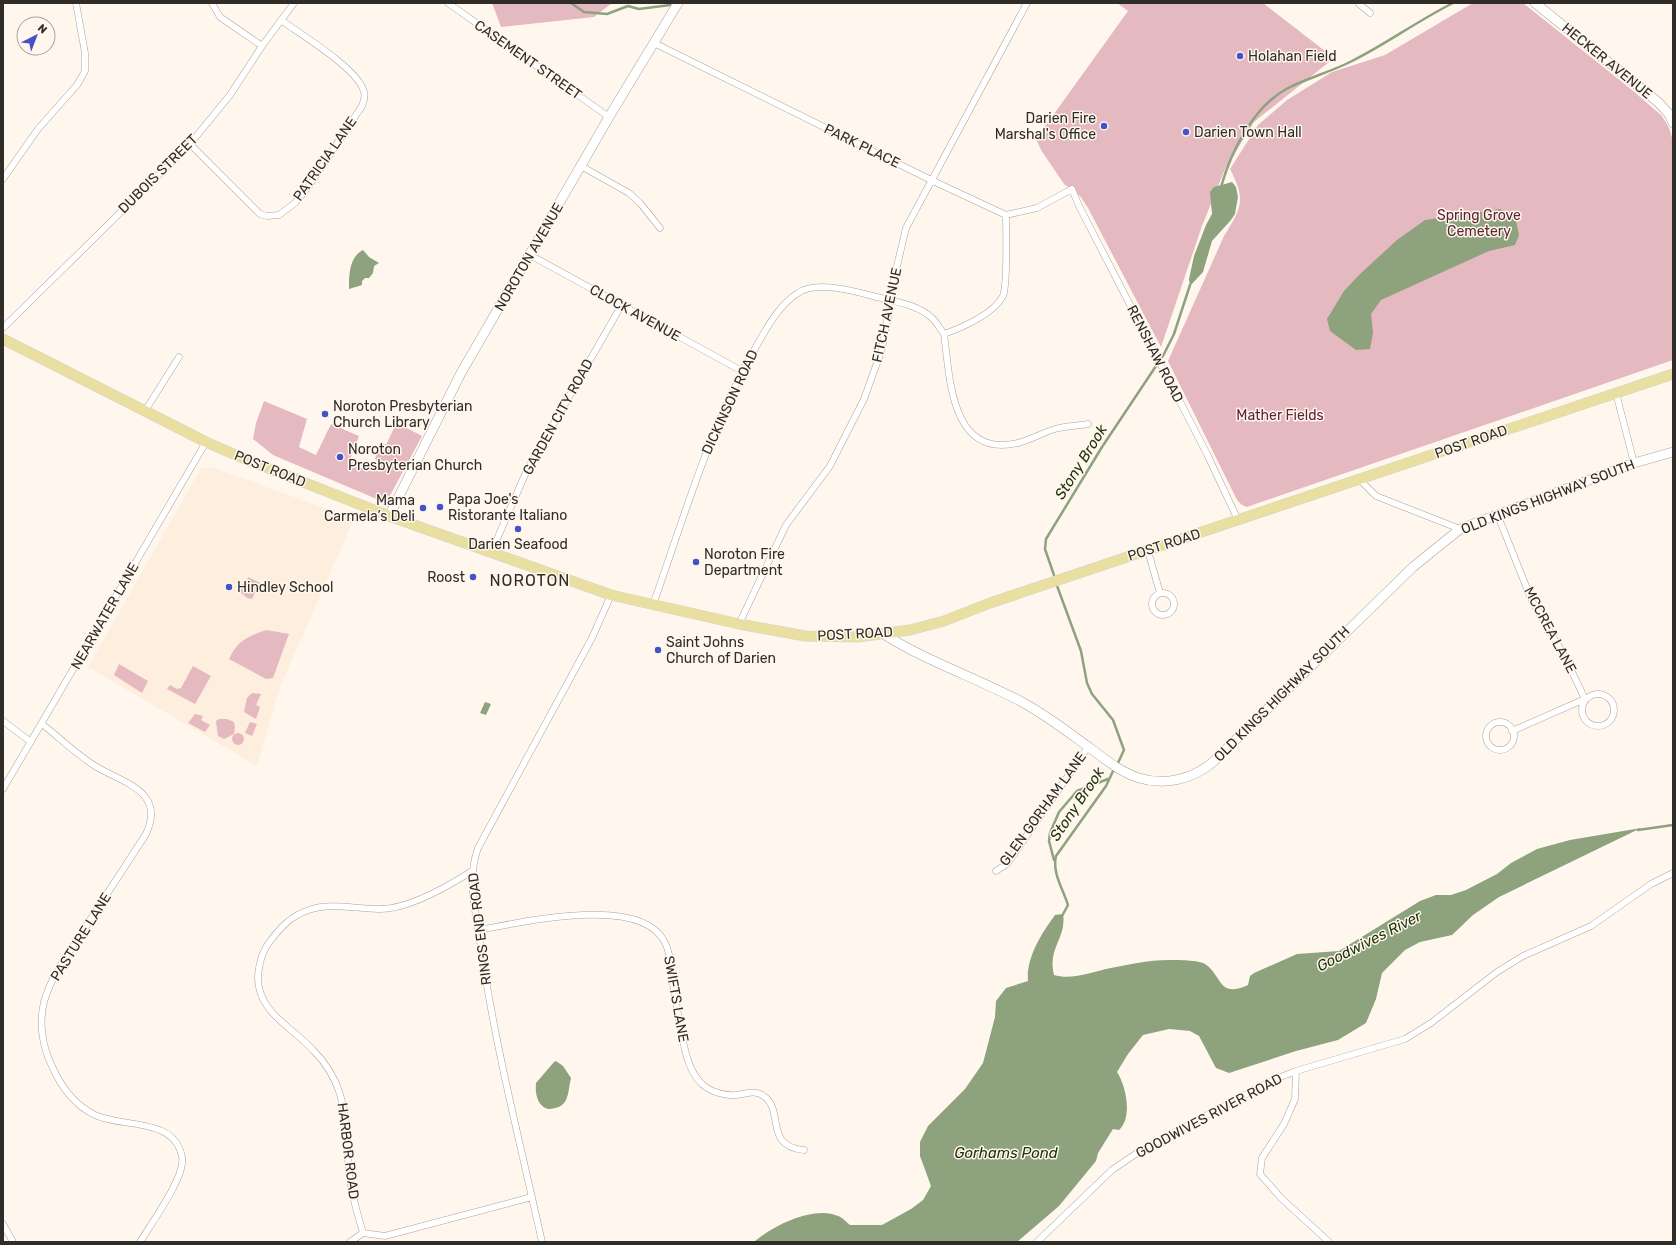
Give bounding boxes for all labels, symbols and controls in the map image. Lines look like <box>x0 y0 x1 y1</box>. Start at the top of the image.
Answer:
north arrow <box>16 16 56 56</box>
street label: CASEMENT STREET <box>471 17 585 103</box>
street label: HECKER AVENUE <box>1558 19 1656 103</box>
text: N <box>35 21 50 36</box>
place label: Holahan Field <box>1248 48 1336 65</box>
marker: Holahan Field <box>1235 51 1245 61</box>
place label: Darien Fire Marshal's Office <box>995 110 1096 143</box>
street label: PATRICIA LANE <box>290 114 360 204</box>
street label: PARK PLACE <box>821 120 903 172</box>
marker: Darien Fire Marshal's Office <box>1099 121 1109 131</box>
place label: Darien Town Hall <box>1194 124 1302 141</box>
marker: Darien Town Hall <box>1181 127 1191 137</box>
street label: DUBOIS STREET <box>115 131 201 217</box>
street label: NOROTON AVENUE <box>491 200 567 314</box>
park label: Spring Grove Cemetery <box>1437 207 1521 240</box>
street label: FITCH AVENUE <box>869 266 905 364</box>
street label: CLOCK AVENUE <box>586 281 684 345</box>
street label: RENSHAW ROAD <box>1123 302 1187 406</box>
street label: DICKINSON ROAD <box>698 347 762 457</box>
street label: GARDEN CITY ROAD <box>519 356 597 478</box>
place label: Noroton Presbyterian Church Library <box>333 398 473 431</box>
park label: Mather Fields <box>1236 407 1324 424</box>
marker: Noroton Presbyterian Church Library <box>320 409 330 419</box>
water label: Stony Brook <box>1051 421 1111 503</box>
street label: POST ROAD <box>1432 422 1510 462</box>
place label: Noroton Presbyterian Church <box>348 441 482 474</box>
street label: POST ROAD <box>232 447 308 491</box>
marker: Noroton Presbyterian Church <box>335 452 345 462</box>
street label: OLD KINGS HIGHWAY SOUTH <box>1459 456 1637 538</box>
place label: Papa Joe's Ristorante Italiano <box>448 491 567 524</box>
place label: Mama Carmela’s Deli <box>324 492 415 525</box>
marker: Papa Joe's Ristorante Italiano <box>435 502 445 512</box>
marker: Mama Carmela’s Deli <box>418 503 428 513</box>
marker: Darien Seafood <box>513 524 523 534</box>
street label: POST ROAD <box>1125 525 1203 565</box>
place label: Darien Seafood <box>468 536 568 553</box>
place label: Noroton Fire Department <box>704 546 785 579</box>
marker: Noroton Fire Department <box>691 557 701 567</box>
street label: NEARWATER LANE <box>68 560 142 672</box>
place label: Roost <box>427 569 466 586</box>
district label: NOROTON <box>490 571 570 590</box>
marker: Roost <box>468 572 478 582</box>
place label: Hindley School <box>237 579 333 596</box>
marker: Hindley School <box>224 582 234 592</box>
street label: MCCREA LANE <box>1520 584 1580 676</box>
street label: OLD KINGS HIGHWAY SOUTH <box>1211 623 1353 765</box>
street label: POST ROAD <box>817 624 893 644</box>
place label: Saint Johns Church of Darien <box>666 634 776 667</box>
marker: Saint Johns Church of Darien <box>653 645 663 655</box>
street label: GLEN GORHAM LANE <box>996 749 1090 869</box>
water label: Stony Brook <box>1046 764 1108 844</box>
street label: RINGS END ROAD <box>465 872 495 986</box>
street label: PASTURE LANE <box>47 890 115 984</box>
water label: Goodwives River <box>1314 906 1426 975</box>
street label: SWIFTS LANE <box>660 954 692 1044</box>
street label: GOODWIVES RIVER ROAD <box>1133 1070 1285 1162</box>
street label: HARBOR ROAD <box>334 1102 362 1200</box>
water label: Gorhams Pond <box>954 1144 1059 1162</box>

